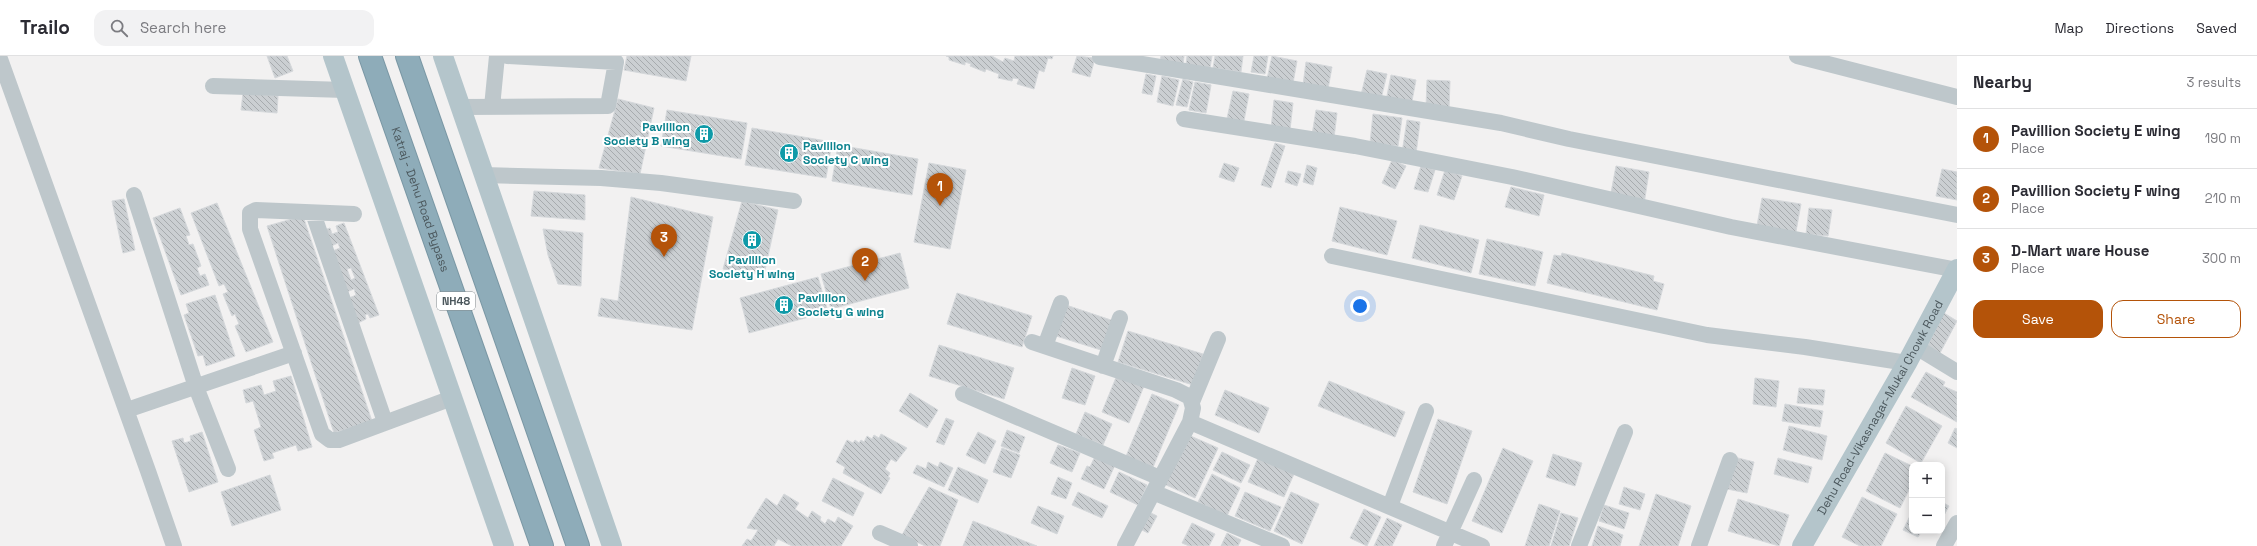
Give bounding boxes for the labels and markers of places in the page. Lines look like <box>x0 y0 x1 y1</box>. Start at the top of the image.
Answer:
place label: Pavillion Society B wing <box>604 119 690 149</box>
building icon: Pavillion Society B wing <box>693 123 715 145</box>
place label: Pavillion Society C wing <box>803 138 889 168</box>
building icon: Pavillion Society C wing <box>778 142 800 164</box>
pin: 1 <box>927 173 953 206</box>
pin: 3 <box>651 224 677 257</box>
building icon: Pavillion Society H wing <box>741 229 763 251</box>
pin: 2 <box>852 248 878 281</box>
place label: Pavillion Society H wing <box>709 252 795 282</box>
place label: Pavillion Society G wing <box>798 290 884 320</box>
building icon: Pavillion Society G wing <box>773 294 795 316</box>

